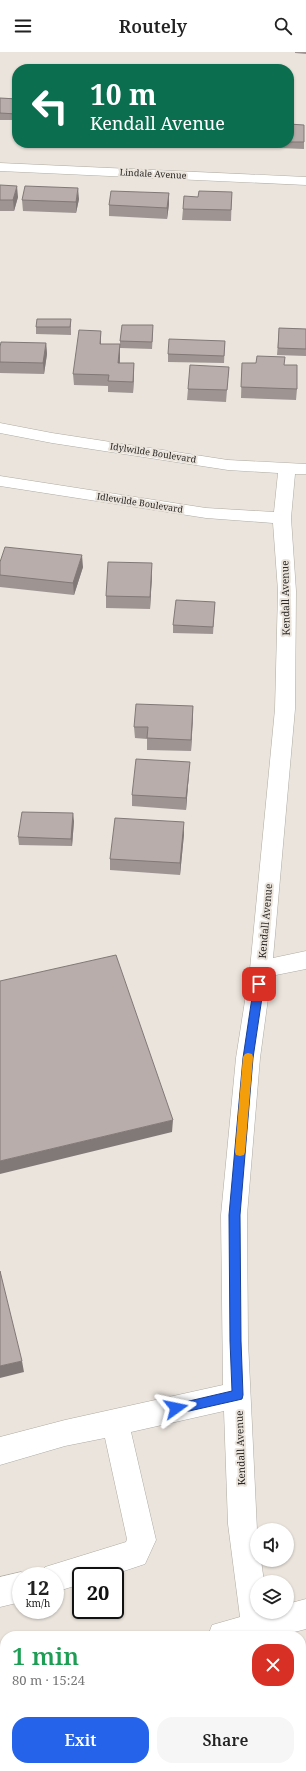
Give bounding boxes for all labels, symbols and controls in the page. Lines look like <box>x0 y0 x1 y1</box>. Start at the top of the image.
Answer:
text: Routely <box>119 14 187 38</box>
icon: menu <box>12 15 34 37</box>
icon: search <box>272 15 294 37</box>
text: 10 m <box>90 75 157 113</box>
icon: left <box>24 80 76 132</box>
text: Kendall Avenue <box>90 111 225 135</box>
street label: Lindale Avenue <box>119 165 187 182</box>
street label: Idylwilde Boulevard <box>109 439 198 466</box>
street label: Idlewilde Boulevard <box>96 489 185 516</box>
street label: Kendall Avenue <box>277 560 293 636</box>
street label: Kendall Avenue <box>255 883 275 959</box>
pin <box>242 967 276 1001</box>
icon: arrive <box>248 973 270 995</box>
position arrow <box>155 1387 197 1429</box>
street label: Kendall Avenue <box>232 1410 248 1486</box>
map controls <box>250 1523 294 1619</box>
button: sound <box>250 1523 294 1567</box>
speed limit sign: 20 <box>72 1567 124 1619</box>
text: 12 <box>27 1574 49 1601</box>
button: layers <box>250 1575 294 1619</box>
text: km/h <box>26 1596 50 1610</box>
text: 1 min <box>12 1639 79 1672</box>
button: close <box>252 1644 294 1686</box>
text: 80 m · 15:24 <box>12 1671 85 1689</box>
button: Exit <box>12 1717 149 1763</box>
button: Share <box>157 1717 294 1763</box>

